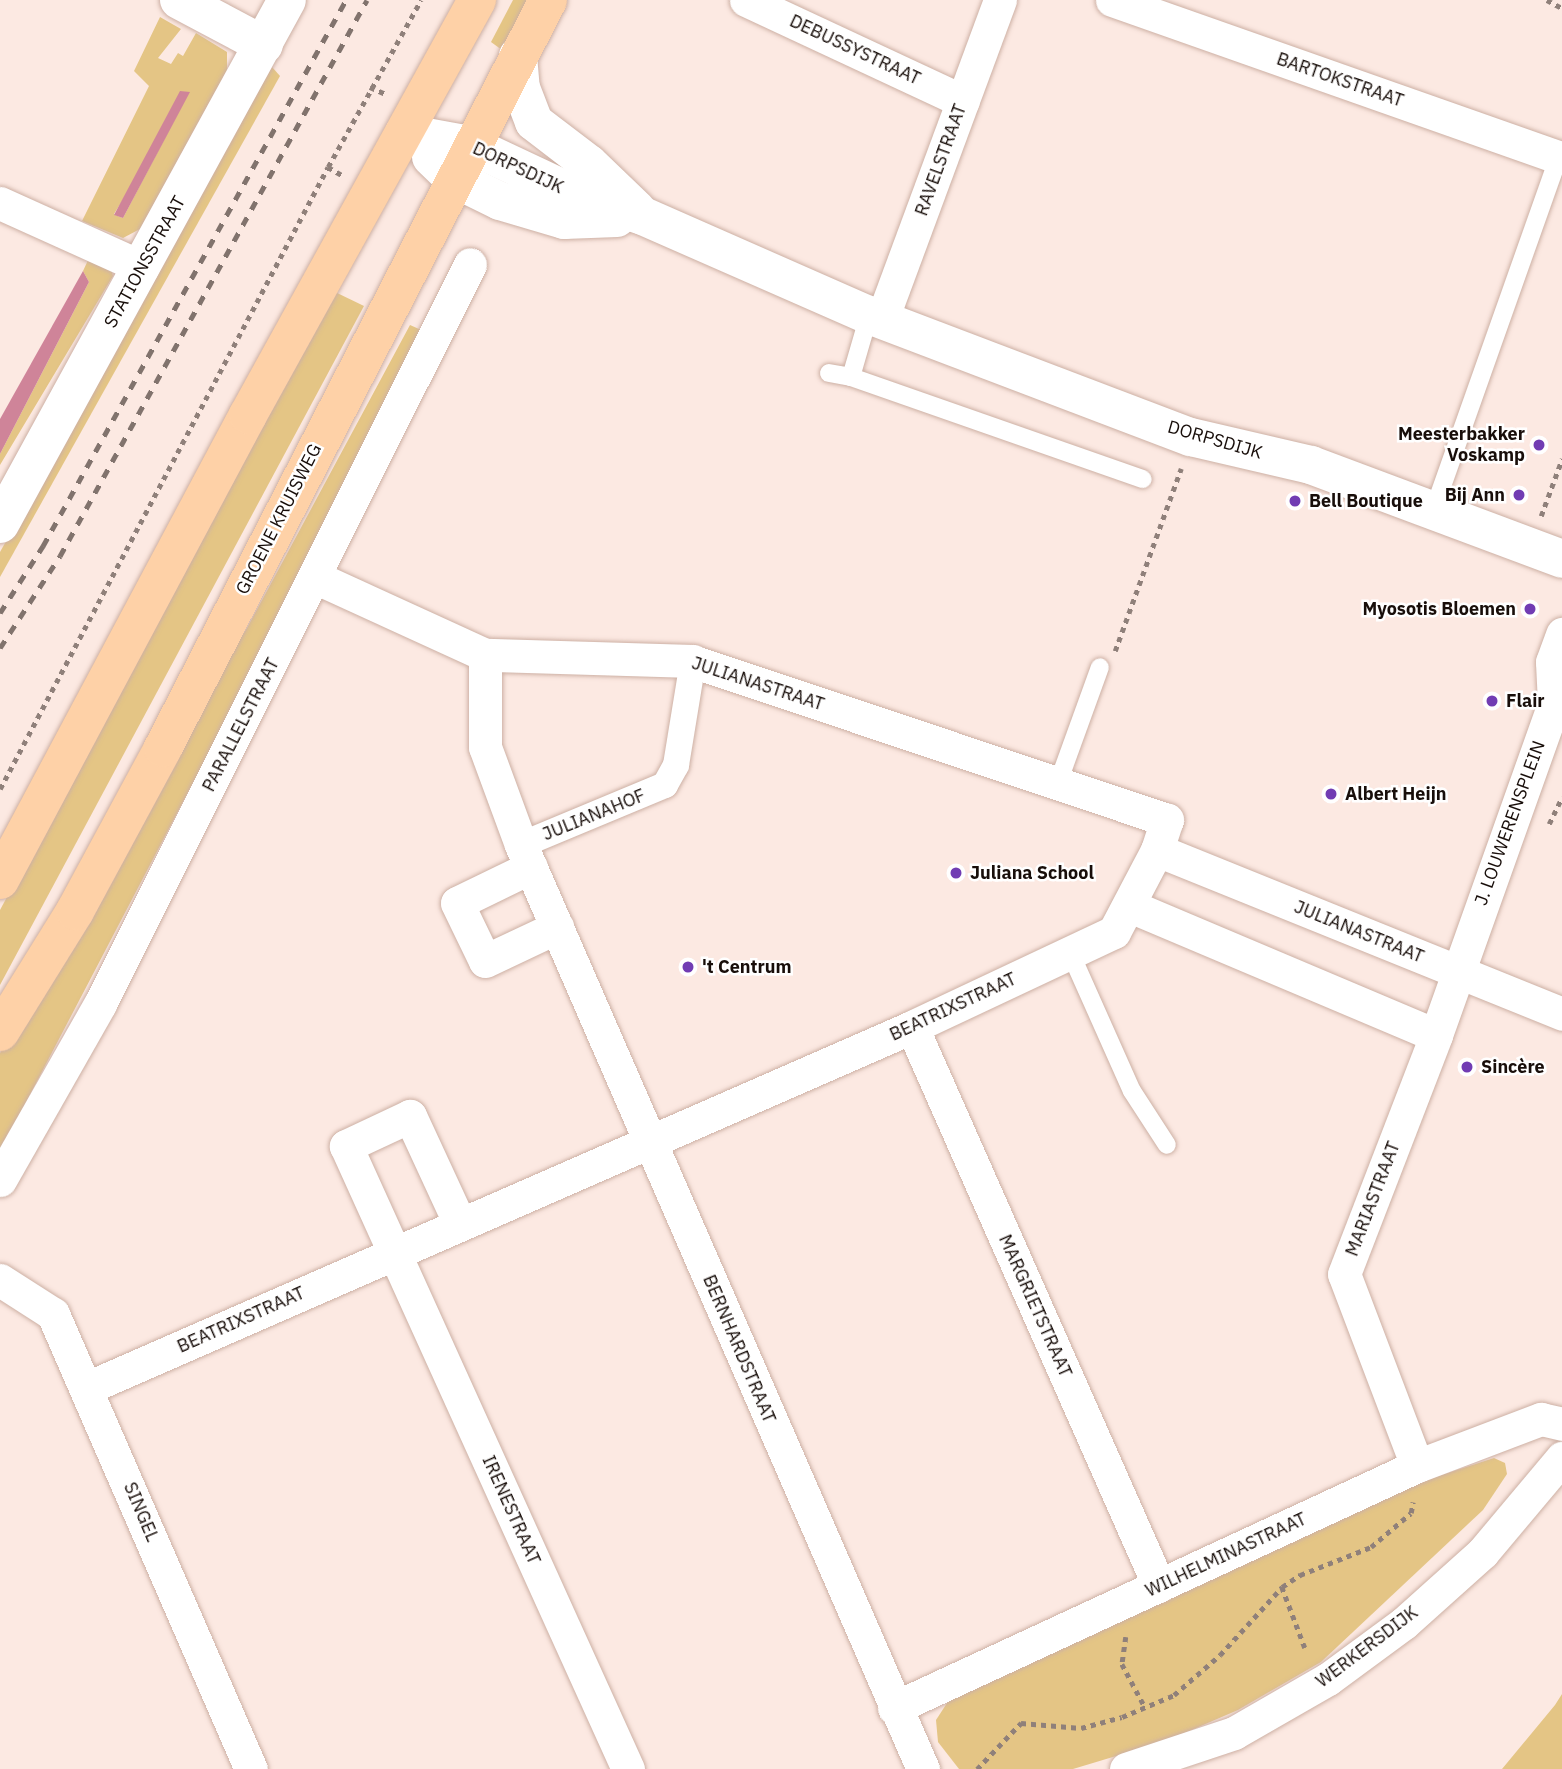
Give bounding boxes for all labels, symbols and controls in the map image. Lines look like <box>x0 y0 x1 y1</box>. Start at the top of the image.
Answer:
street label: DEBUSSYSTRAAT <box>786 10 924 90</box>
street label: BARTOKSTRAAT <box>1274 48 1406 112</box>
street label: RAVELSTRAAT <box>911 101 971 219</box>
street label: DORPSDIJK <box>469 138 567 198</box>
street label: STATIONSSTRAAT <box>100 192 190 332</box>
street label: DORPSDIJK <box>1165 416 1265 464</box>
place label: Meesterbakker Voskamp <box>1398 424 1525 466</box>
marker: Meesterbakker Voskamp <box>1531 437 1547 453</box>
street label: GROENE KRUISWEG <box>232 440 326 598</box>
place label: Bij Ann <box>1445 484 1505 506</box>
marker: Bij Ann <box>1511 487 1527 503</box>
place label: Bell Boutique <box>1309 490 1423 512</box>
marker: Bell Boutique <box>1287 493 1303 509</box>
place label: Myosotis Bloemen <box>1362 598 1516 620</box>
marker: Myosotis Bloemen <box>1522 601 1538 617</box>
street label: JULIANASTRAAT <box>689 652 827 716</box>
street label: PARALLELSTRAAT <box>198 655 284 795</box>
place label: Flair <box>1506 690 1545 712</box>
marker: Flair <box>1484 693 1500 709</box>
street label: J. LOUWERENSPLEIN <box>1470 738 1550 908</box>
place label: Albert Heijn <box>1345 783 1447 805</box>
street label: JULIANAHOF <box>539 785 649 845</box>
marker: Albert Heijn <box>1323 786 1339 802</box>
place label: Juliana School <box>970 862 1094 884</box>
marker: Juliana School <box>948 865 964 881</box>
street label: JULIANASTRAAT <box>1291 896 1427 968</box>
place label: 't Centrum <box>702 956 792 978</box>
marker: 't Centrum <box>680 959 696 975</box>
street label: BEATRIXSTRAAT <box>886 968 1020 1046</box>
place label: Sincère <box>1481 1056 1545 1078</box>
marker: Sincère <box>1459 1059 1475 1075</box>
street label: MARIASTRAAT <box>1341 1139 1405 1259</box>
street label: MARGRIETSTRAAT <box>994 1231 1076 1381</box>
street label: BERNHARDSTRAAT <box>698 1272 780 1426</box>
street label: BEATRIXSTRAAT <box>174 1282 308 1358</box>
street label: IRENESTRAAT <box>477 1452 545 1568</box>
street label: SINGEL <box>119 1479 163 1545</box>
street label: WILHELMINASTRAAT <box>1142 1508 1310 1602</box>
street label: WERKERSDIJK <box>1312 1602 1422 1692</box>

